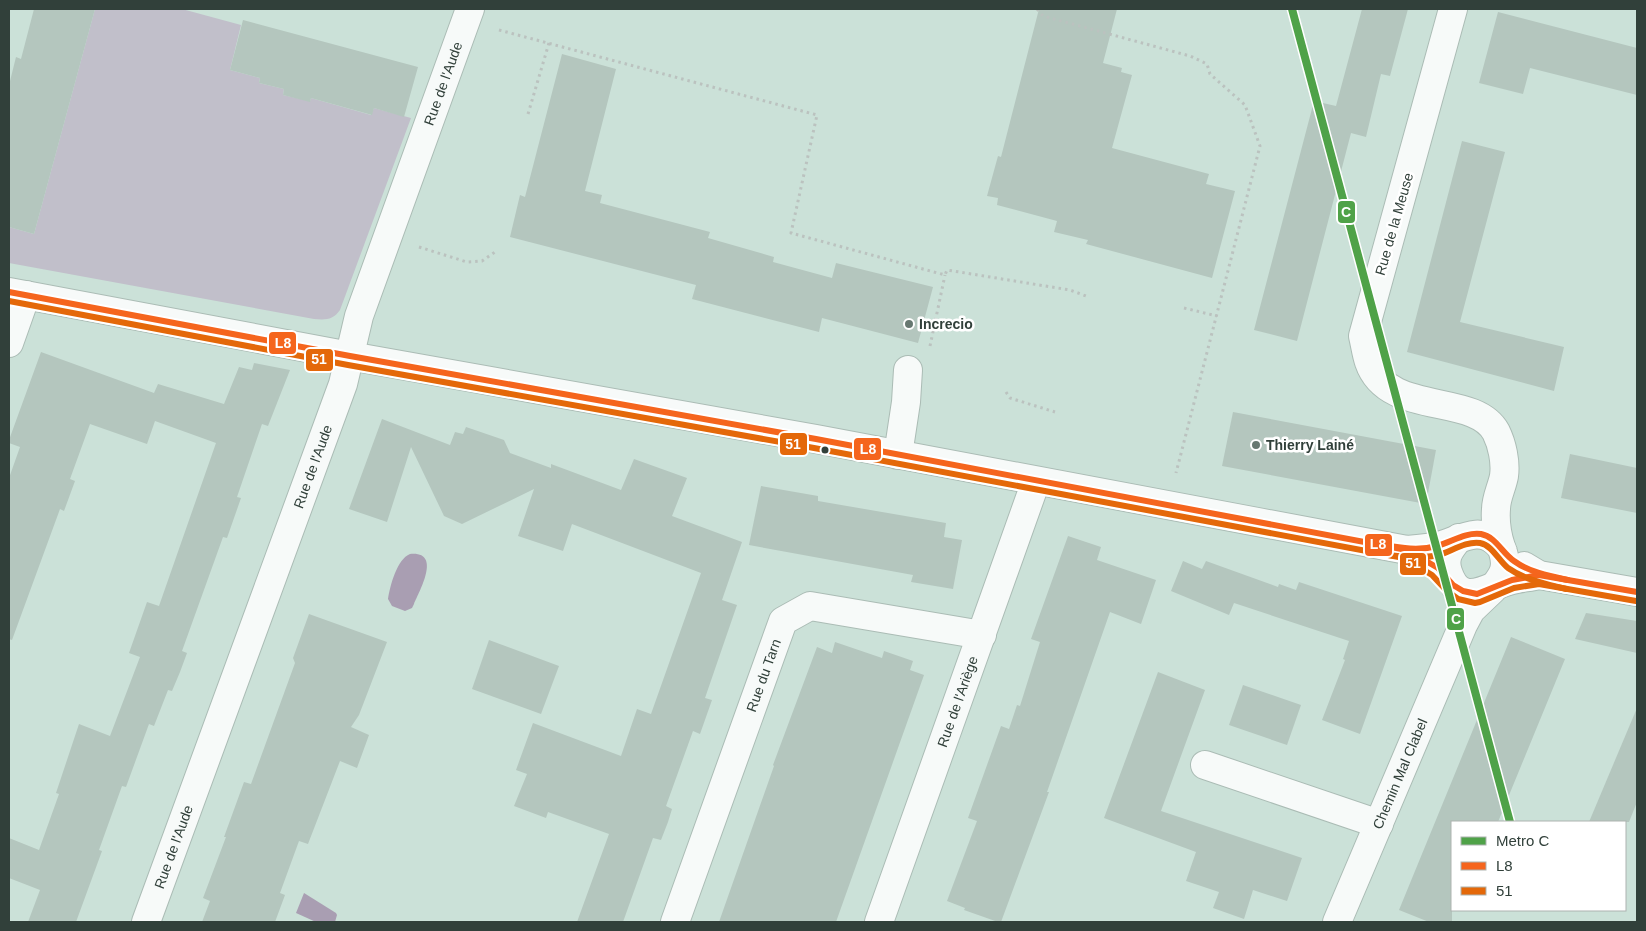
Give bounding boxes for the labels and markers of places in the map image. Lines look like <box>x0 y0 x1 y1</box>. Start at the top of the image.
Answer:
place label: Increcio <box>919 316 973 332</box>
marker: Increcio <box>903 318 915 330</box>
place label: Thierry Lainé <box>1266 437 1354 453</box>
marker: Thierry Lainé <box>1250 439 1262 451</box>
unlabelled marker <box>820 445 830 455</box>

